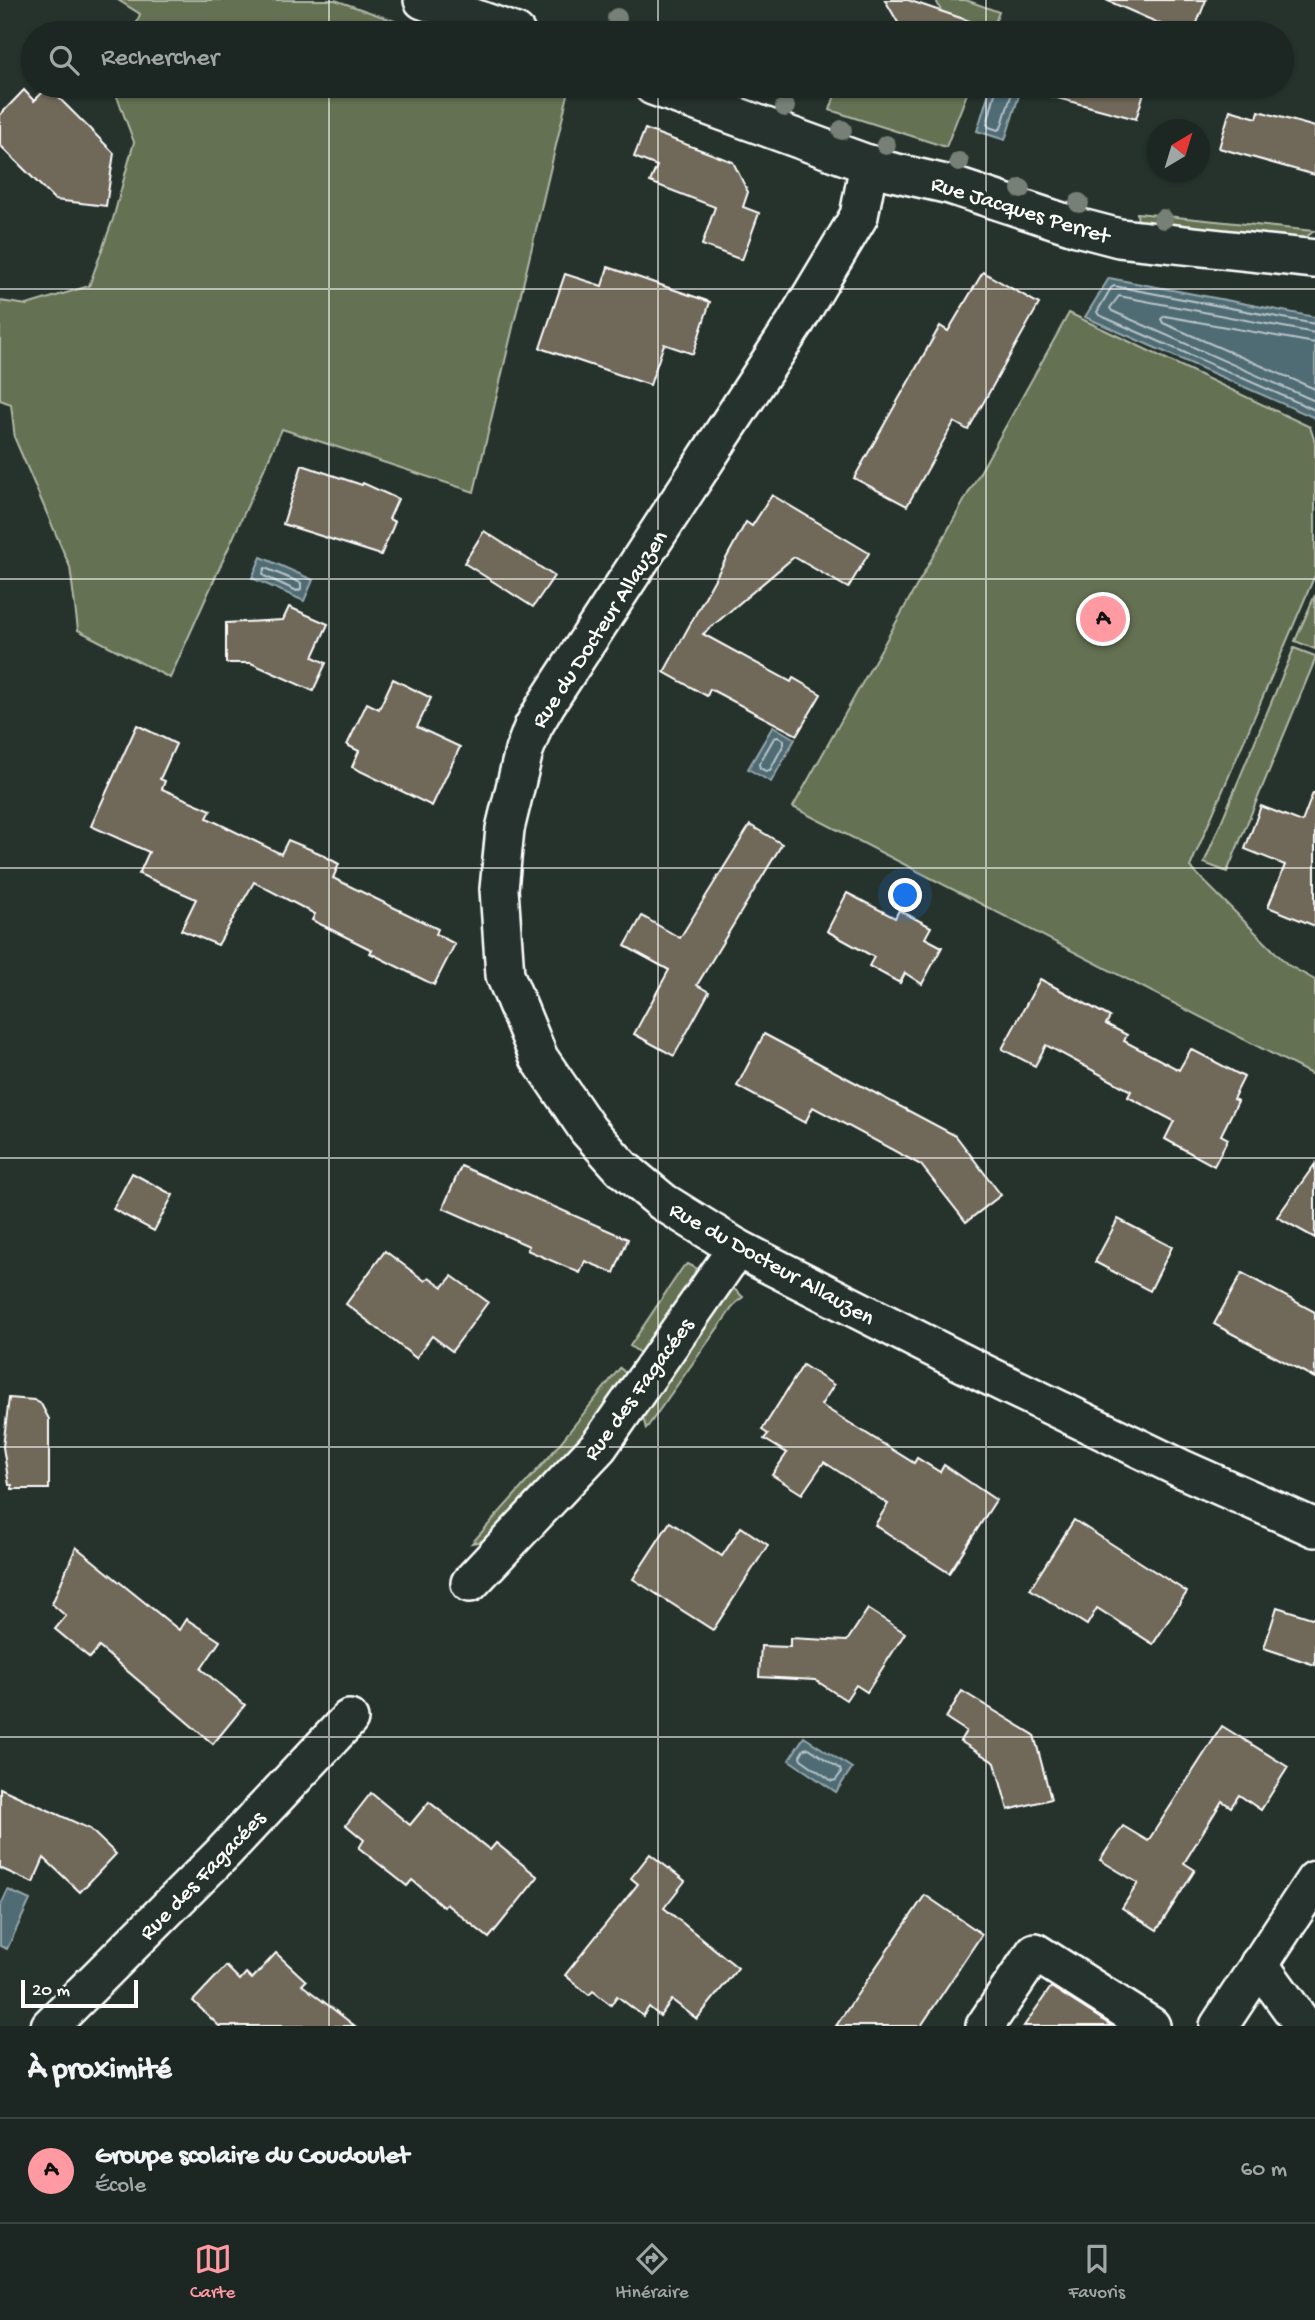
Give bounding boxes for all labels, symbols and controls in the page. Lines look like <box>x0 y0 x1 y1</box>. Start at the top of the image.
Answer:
search box <box>21 21 1294 98</box>
icon: search <box>45 41 83 79</box>
text: Rechercher <box>101 44 219 75</box>
north arrow <box>1147 119 1210 182</box>
street label: Rue Jacques Perret <box>927 171 1114 252</box>
street label: Rue du Docteur Allauzen <box>527 526 675 734</box>
pin: A <box>1080 593 1126 645</box>
your location <box>888 878 922 912</box>
street label: Rue du Docteur Allauzen <box>664 1197 879 1333</box>
street label: Rue des Fagacées <box>579 1313 701 1467</box>
street label: Rue des Fagacées <box>135 1806 273 1947</box>
scale bar <box>21 1977 138 2009</box>
text: 20 m <box>32 1980 70 2003</box>
text: À proximité <box>28 2054 172 2089</box>
text: Groupe scolaire du Coudoulet <box>95 2142 409 2173</box>
text: A <box>44 2157 58 2184</box>
text: 60 m <box>1241 2157 1287 2184</box>
text: École <box>95 2173 146 2200</box>
tab: Carte <box>190 2240 235 2305</box>
tab: Itinéraire <box>615 2240 688 2305</box>
tab: Favoris <box>1069 2240 1125 2305</box>

